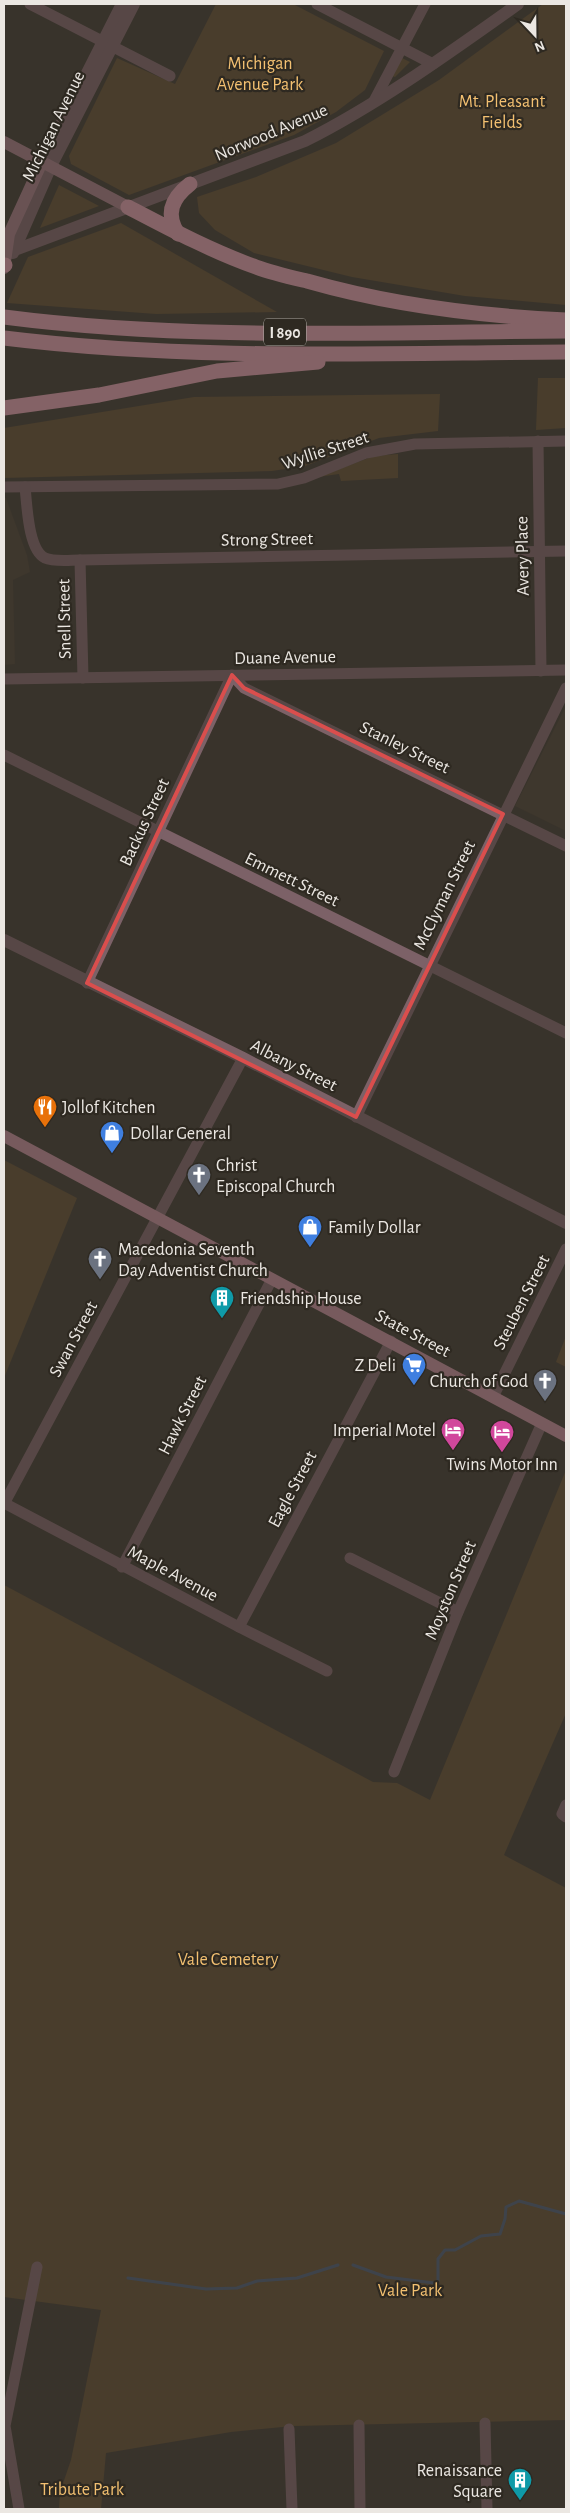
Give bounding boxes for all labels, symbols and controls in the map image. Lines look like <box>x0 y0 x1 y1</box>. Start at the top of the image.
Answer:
north arrow <box>510 10 560 60</box>
text: N <box>532 38 547 54</box>
park label: Michigan Avenue Park <box>217 55 304 94</box>
street label: Michigan Avenue <box>19 68 88 185</box>
park label: Mt. Pleasant Fields <box>459 93 545 132</box>
street label: Norwood Avenue <box>212 101 331 165</box>
road number: I 890 <box>264 318 306 346</box>
street label: Wyllie Street <box>280 428 371 473</box>
street label: Avery Place <box>513 516 533 596</box>
street label: Strong Street <box>221 530 313 550</box>
street label: Snell Street <box>55 579 75 659</box>
street label: Duane Avenue <box>234 648 336 668</box>
street label: Stanley Street <box>357 718 453 777</box>
street label: Backus Street <box>117 776 173 869</box>
street label: McClyman Street <box>411 838 479 953</box>
street label: Emmett Street <box>242 849 342 911</box>
street label: Albany Street <box>247 1036 340 1095</box>
restaurant icon: Jollof Kitchen <box>32 1094 58 1128</box>
place label: Jollof Kitchen <box>62 1099 155 1117</box>
shop icon: Dollar General <box>99 1120 125 1154</box>
place label: Dollar General <box>130 1125 231 1143</box>
place label: Christ Episcopal Church <box>216 1157 335 1196</box>
church icon: Christ Episcopal Church <box>186 1162 212 1196</box>
shop icon: Family Dollar <box>297 1214 323 1248</box>
place label: Family Dollar <box>328 1219 421 1237</box>
place label: Macedonia Seventh Day Adventist Church <box>118 1241 268 1280</box>
church icon: Macedonia Seventh Day Adventist Church <box>87 1246 113 1280</box>
street label: Steuben Street <box>490 1252 554 1353</box>
building icon: Friendship House <box>209 1285 235 1319</box>
place label: Friendship House <box>240 1290 362 1308</box>
street label: Swan Street <box>47 1298 101 1380</box>
street label: State Street <box>372 1307 453 1361</box>
supermarket icon: Z Deli <box>401 1352 427 1386</box>
place label: Z Deli <box>355 1357 396 1375</box>
church icon: Church of God <box>532 1368 558 1402</box>
street label: Hawk Street <box>155 1373 210 1458</box>
place label: Church of God <box>430 1373 528 1391</box>
hotel icon: Imperial Motel <box>440 1417 466 1451</box>
hotel icon: Twins Motor Inn <box>489 1419 515 1453</box>
place label: Imperial Motel <box>333 1422 436 1440</box>
street label: Eagle Street <box>265 1448 321 1531</box>
place label: Twins Motor Inn <box>446 1456 558 1474</box>
street label: Moyston Street <box>422 1538 480 1642</box>
street label: Maple Avenue <box>124 1543 221 1605</box>
park label: Vale Cemetery <box>178 1951 279 1969</box>
park label: Vale Park <box>378 2282 443 2300</box>
place label: Renaissance Square <box>416 2462 502 2501</box>
building icon: Renaissance Square <box>507 2467 533 2501</box>
park label: Tribute Park <box>40 2481 125 2499</box>

